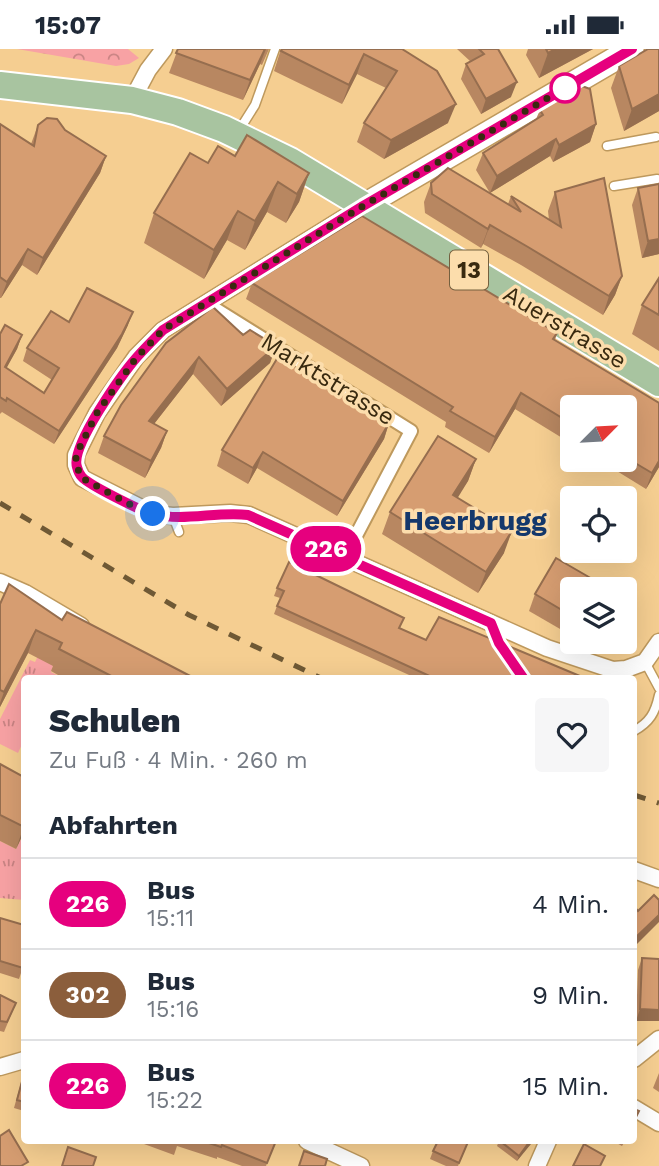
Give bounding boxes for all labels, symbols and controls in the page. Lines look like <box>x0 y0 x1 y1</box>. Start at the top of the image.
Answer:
text: 15:07 <box>35 10 101 40</box>
unlabelled marker <box>550 73 580 103</box>
road number: 13 <box>450 251 488 290</box>
street label: Auerstrasse <box>498 279 632 375</box>
street label: Marktstrasse <box>256 327 400 431</box>
north arrow <box>560 395 637 473</box>
map controls <box>560 395 637 654</box>
button: locate <box>560 486 637 563</box>
your location <box>135 496 170 531</box>
district label: Heerbrugg <box>403 504 547 537</box>
line badge: 226 <box>286 526 366 572</box>
text: 226 <box>304 535 348 563</box>
button: layers <box>560 577 637 654</box>
button: heart <box>535 698 609 772</box>
text: Schulen <box>49 701 181 740</box>
text: Zu Fuß · 4 Min. · 260 m <box>49 747 308 774</box>
text: Abfahrten <box>49 810 178 840</box>
text: Bus <box>147 875 195 905</box>
text: 4 Min. <box>532 889 609 919</box>
text: 226 <box>66 890 109 918</box>
text: 15:11 <box>147 905 194 932</box>
text: Bus <box>147 966 195 996</box>
text: 9 Min. <box>532 980 609 1010</box>
text: 302 <box>66 981 110 1009</box>
text: 15:16 <box>147 996 199 1023</box>
text: Bus <box>147 1057 195 1087</box>
text: 15 Min. <box>523 1071 609 1101</box>
text: 226 <box>66 1072 109 1100</box>
text: 15:22 <box>147 1087 203 1114</box>

